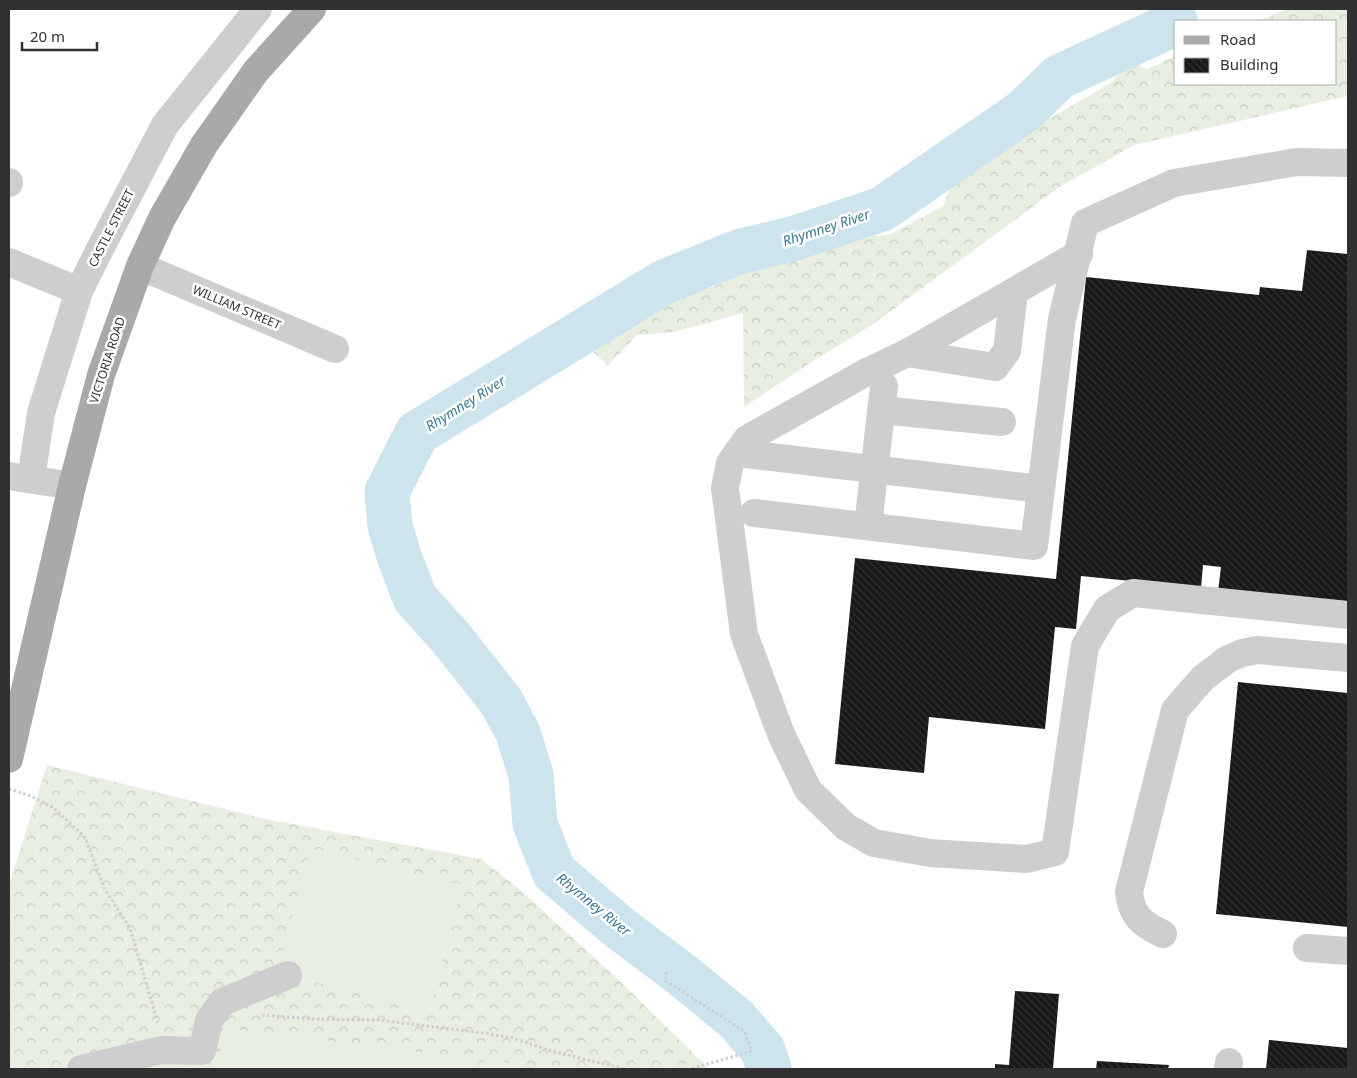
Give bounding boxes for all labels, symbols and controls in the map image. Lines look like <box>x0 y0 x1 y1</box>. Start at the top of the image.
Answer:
scale bar <box>22 20 98 52</box>
legend <box>1174 20 1337 85</box>
text: 20 m <box>30 26 65 46</box>
text: Road <box>1220 29 1256 49</box>
text: Building <box>1220 54 1278 74</box>
street label: CASTLE STREET <box>84 186 138 270</box>
water label: Rhymney River <box>780 204 872 250</box>
street label: WILLIAM STREET <box>190 281 284 333</box>
street label: VICTORIA ROAD <box>85 314 129 405</box>
water label: Rhymney River <box>422 371 509 435</box>
water label: Rhymney River <box>553 868 636 940</box>

